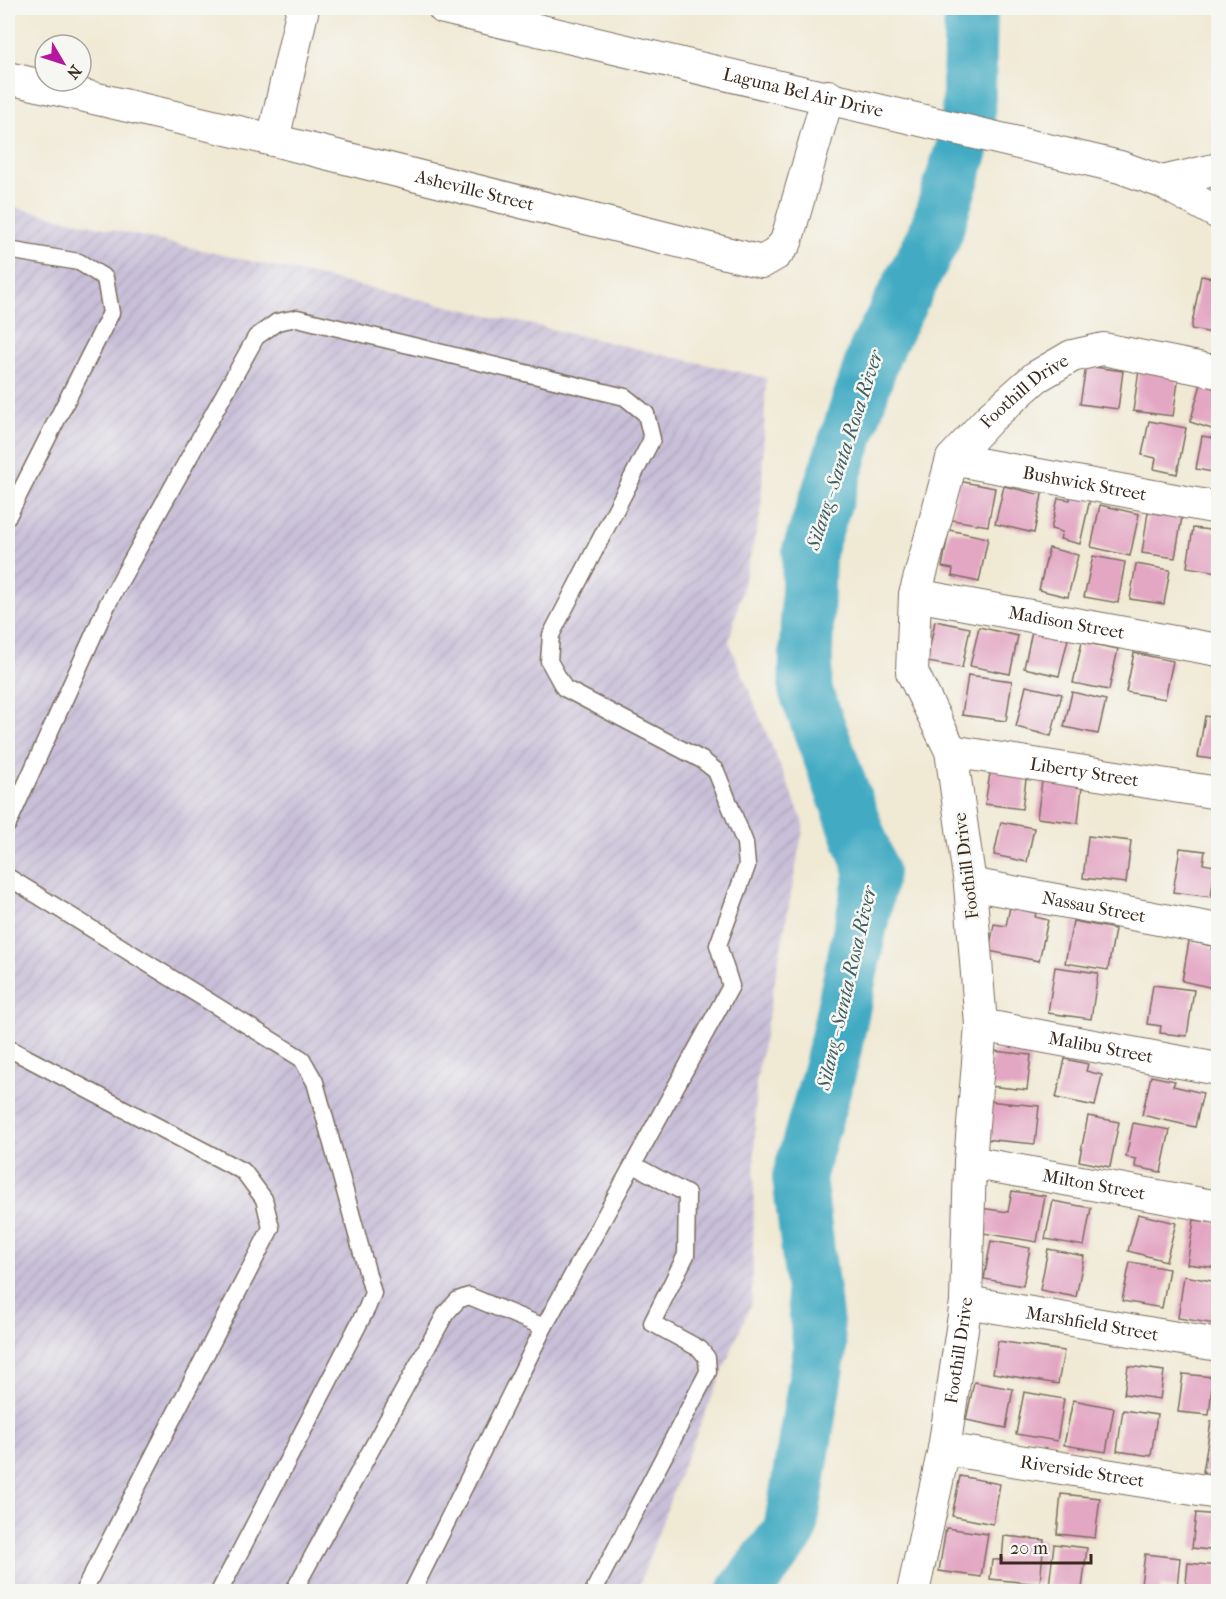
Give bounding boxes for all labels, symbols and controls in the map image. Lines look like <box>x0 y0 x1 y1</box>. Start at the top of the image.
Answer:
north arrow <box>33 33 93 93</box>
text: N <box>63 61 85 83</box>
street label: Laguna Bel Air Drive <box>721 64 885 122</box>
street label: Asheville Street <box>412 166 537 216</box>
water label: Silang - Santa Rosa River <box>801 346 888 554</box>
street label: Foothill Drive <box>976 350 1073 433</box>
street label: Bushwick Street <box>1021 462 1149 506</box>
street label: Madison Street <box>1007 602 1127 644</box>
street label: Liberty Street <box>1029 754 1141 791</box>
street label: Foothill Drive <box>950 811 983 921</box>
water label: Silang - Santa Rosa River <box>812 882 882 1093</box>
street label: Nassau Street <box>1040 888 1148 927</box>
street label: Malibu Street <box>1047 1028 1155 1068</box>
street label: Milton Street <box>1041 1165 1147 1205</box>
street label: Foothill Drive <box>941 1297 977 1405</box>
street label: Marshfield Street <box>1024 1302 1161 1346</box>
street label: Riverside Street <box>1019 1451 1146 1492</box>
scale bar <box>1001 1527 1091 1565</box>
text: 20 m <box>1010 1538 1048 1559</box>

